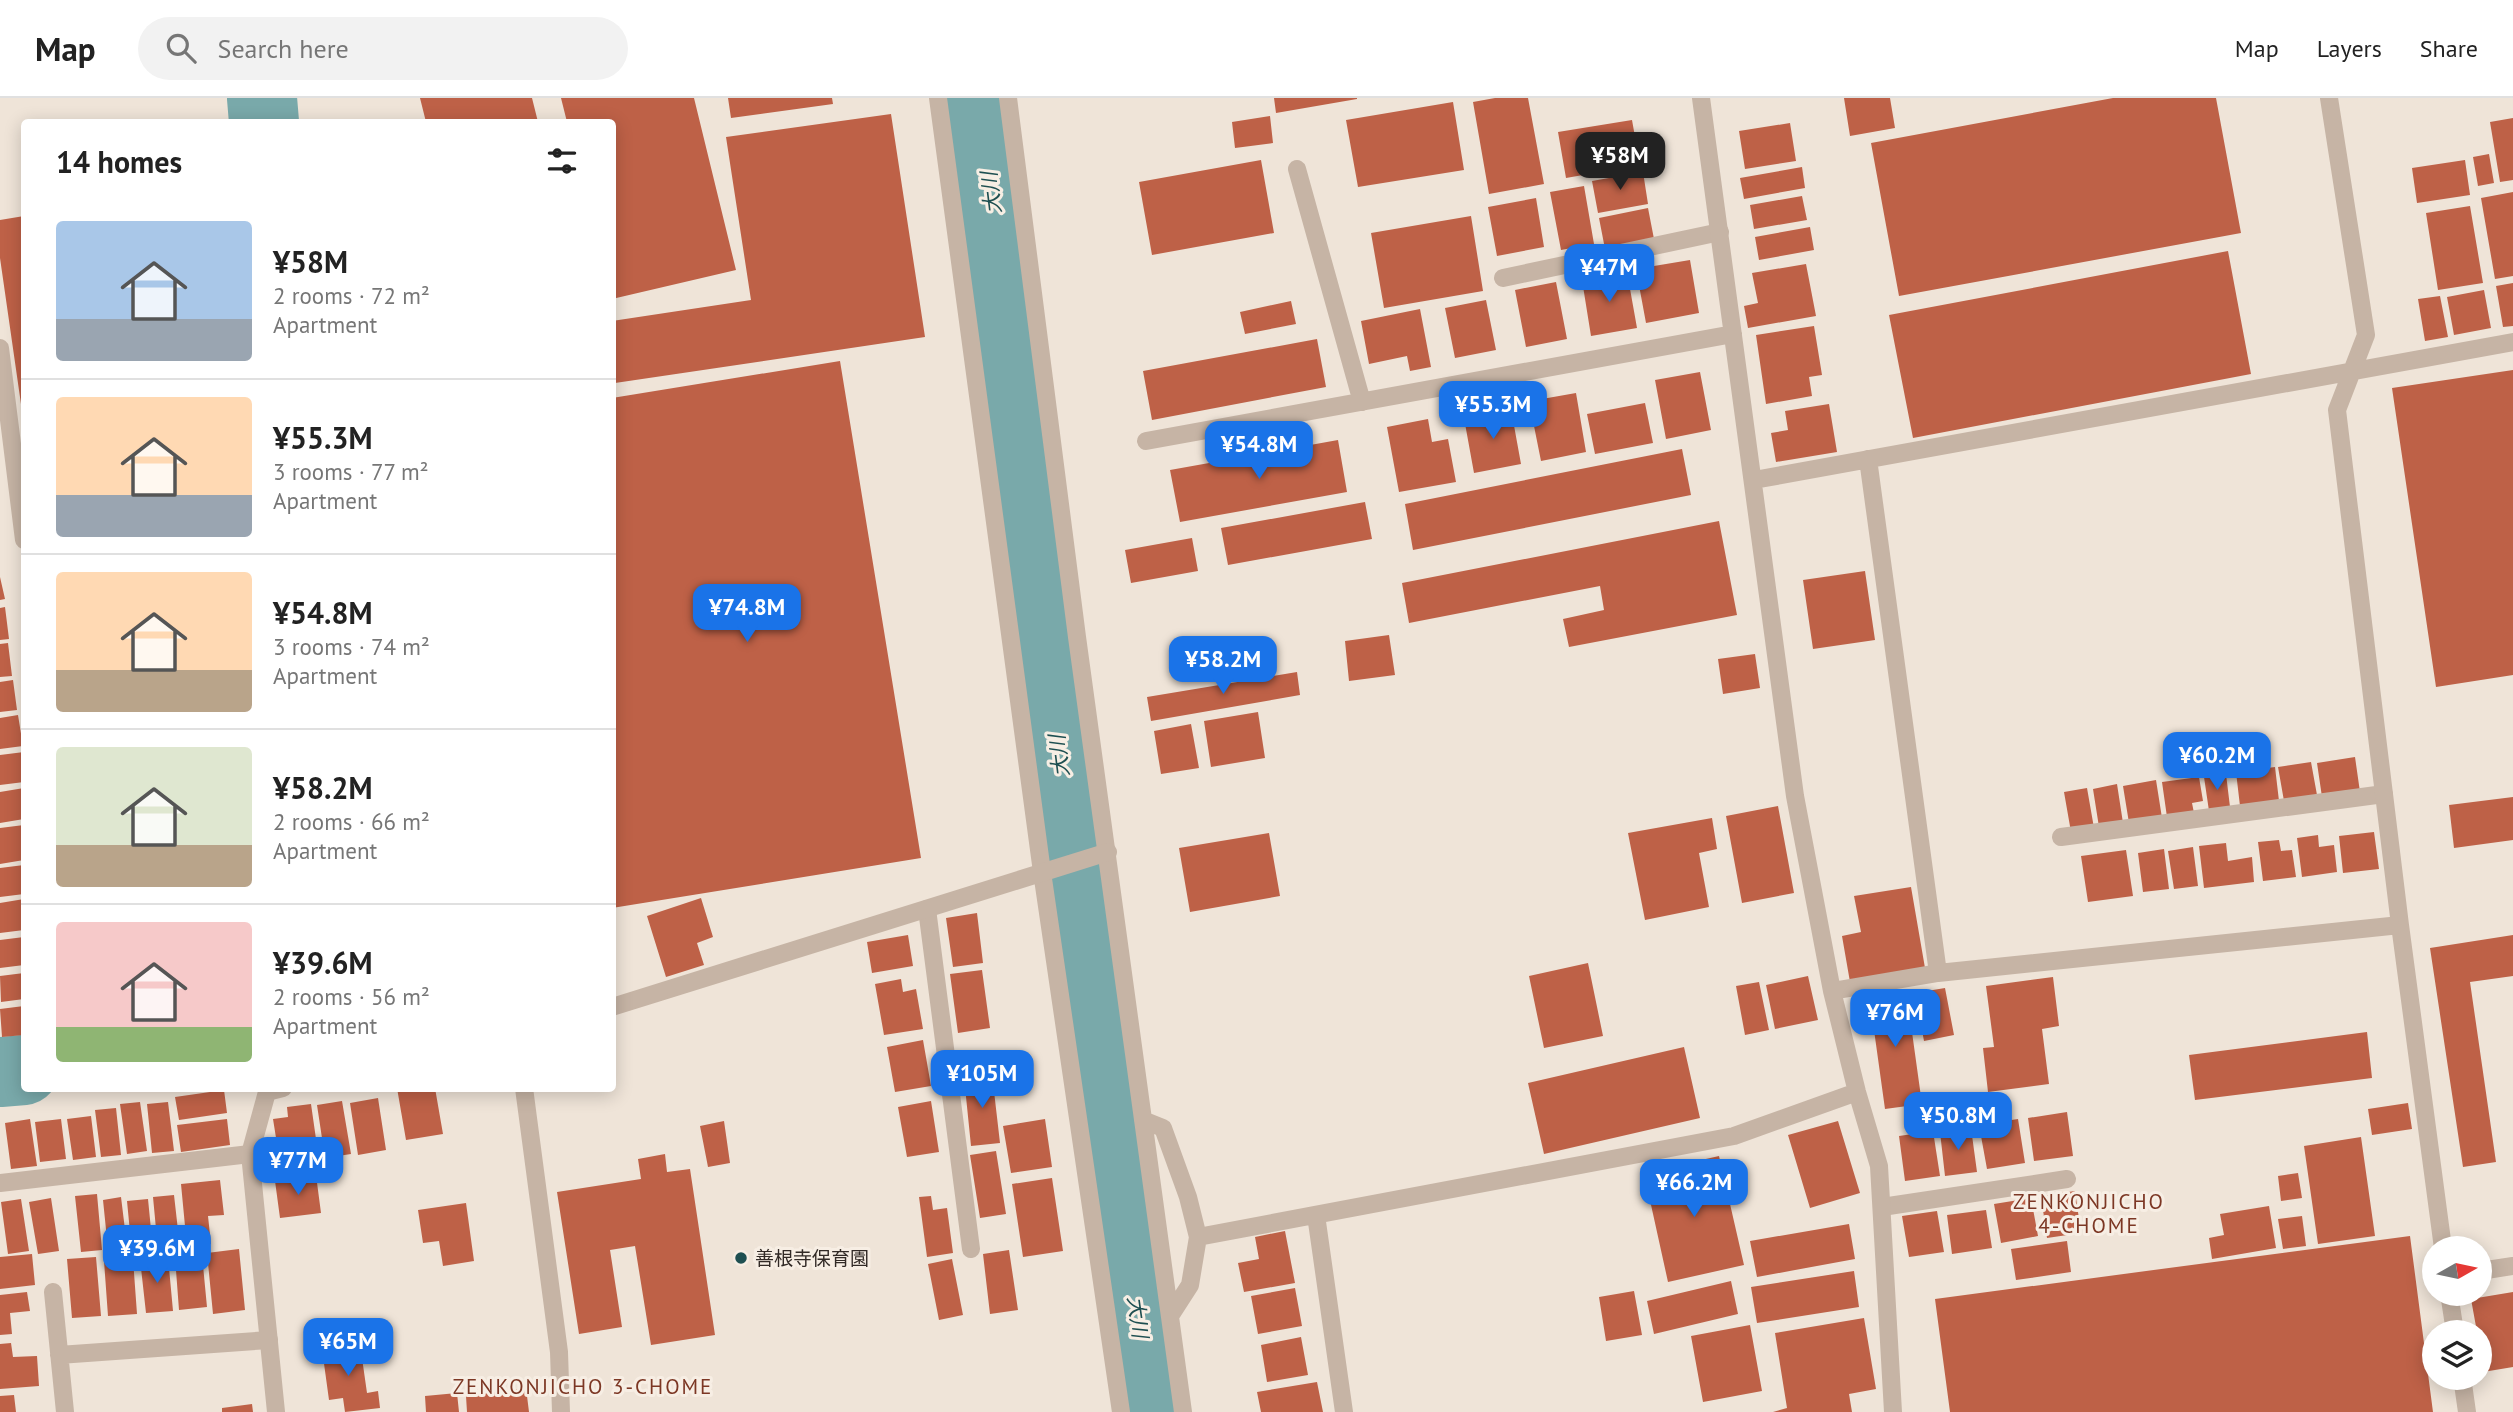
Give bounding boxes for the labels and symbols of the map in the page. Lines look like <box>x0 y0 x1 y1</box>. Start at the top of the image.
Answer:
pin: ¥58M <box>1579 132 1661 192</box>
water label: 大川 <box>975 169 1007 215</box>
pin: ¥47M <box>1568 244 1650 304</box>
pin: ¥55.3M <box>1436 382 1550 441</box>
pin: ¥54.8M <box>1202 422 1316 481</box>
pin: ¥74.8M <box>690 584 804 644</box>
pin: ¥58.2M <box>1166 636 1280 696</box>
water label: 大川 <box>1043 732 1075 778</box>
pin: ¥60.2M <box>2160 732 2274 792</box>
pin: ¥76M <box>1854 990 1936 1049</box>
pin: ¥105M <box>933 1051 1031 1110</box>
pin: ¥50.8M <box>1901 1093 2015 1152</box>
pin: ¥77M <box>257 1138 339 1197</box>
pin: ¥66.2M <box>1637 1160 1751 1219</box>
district label: ZENKONJICHO 4-CHOME <box>2013 1188 2165 1239</box>
pin: ¥39.6M <box>100 1226 214 1285</box>
north arrow <box>2422 1236 2492 1306</box>
place label: 善根寺保育園 <box>755 1246 869 1270</box>
marker: 善根寺保育園 <box>733 1250 749 1266</box>
water label: 大川 <box>1122 1294 1155 1342</box>
pin: ¥65M <box>307 1318 389 1378</box>
district label: ZENKONJICHO 3-CHOME <box>453 1373 713 1400</box>

